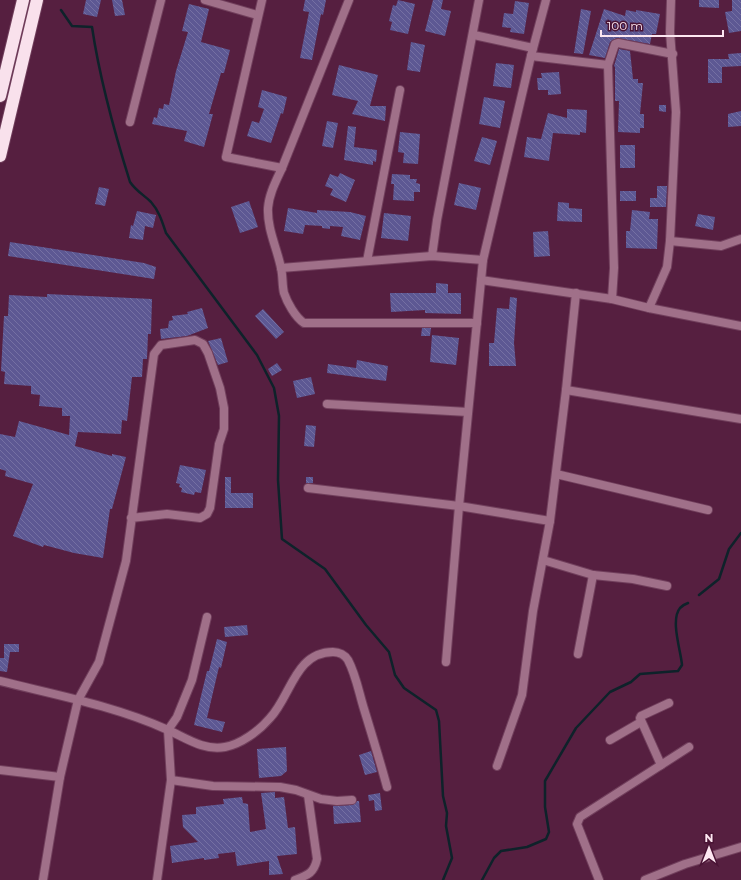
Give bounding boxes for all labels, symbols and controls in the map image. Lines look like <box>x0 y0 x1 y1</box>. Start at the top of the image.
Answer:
scale bar <box>601 12 723 38</box>
text: 100 m <box>607 18 643 33</box>
north arrow <box>689 828 729 868</box>
text: N <box>705 831 713 845</box>

